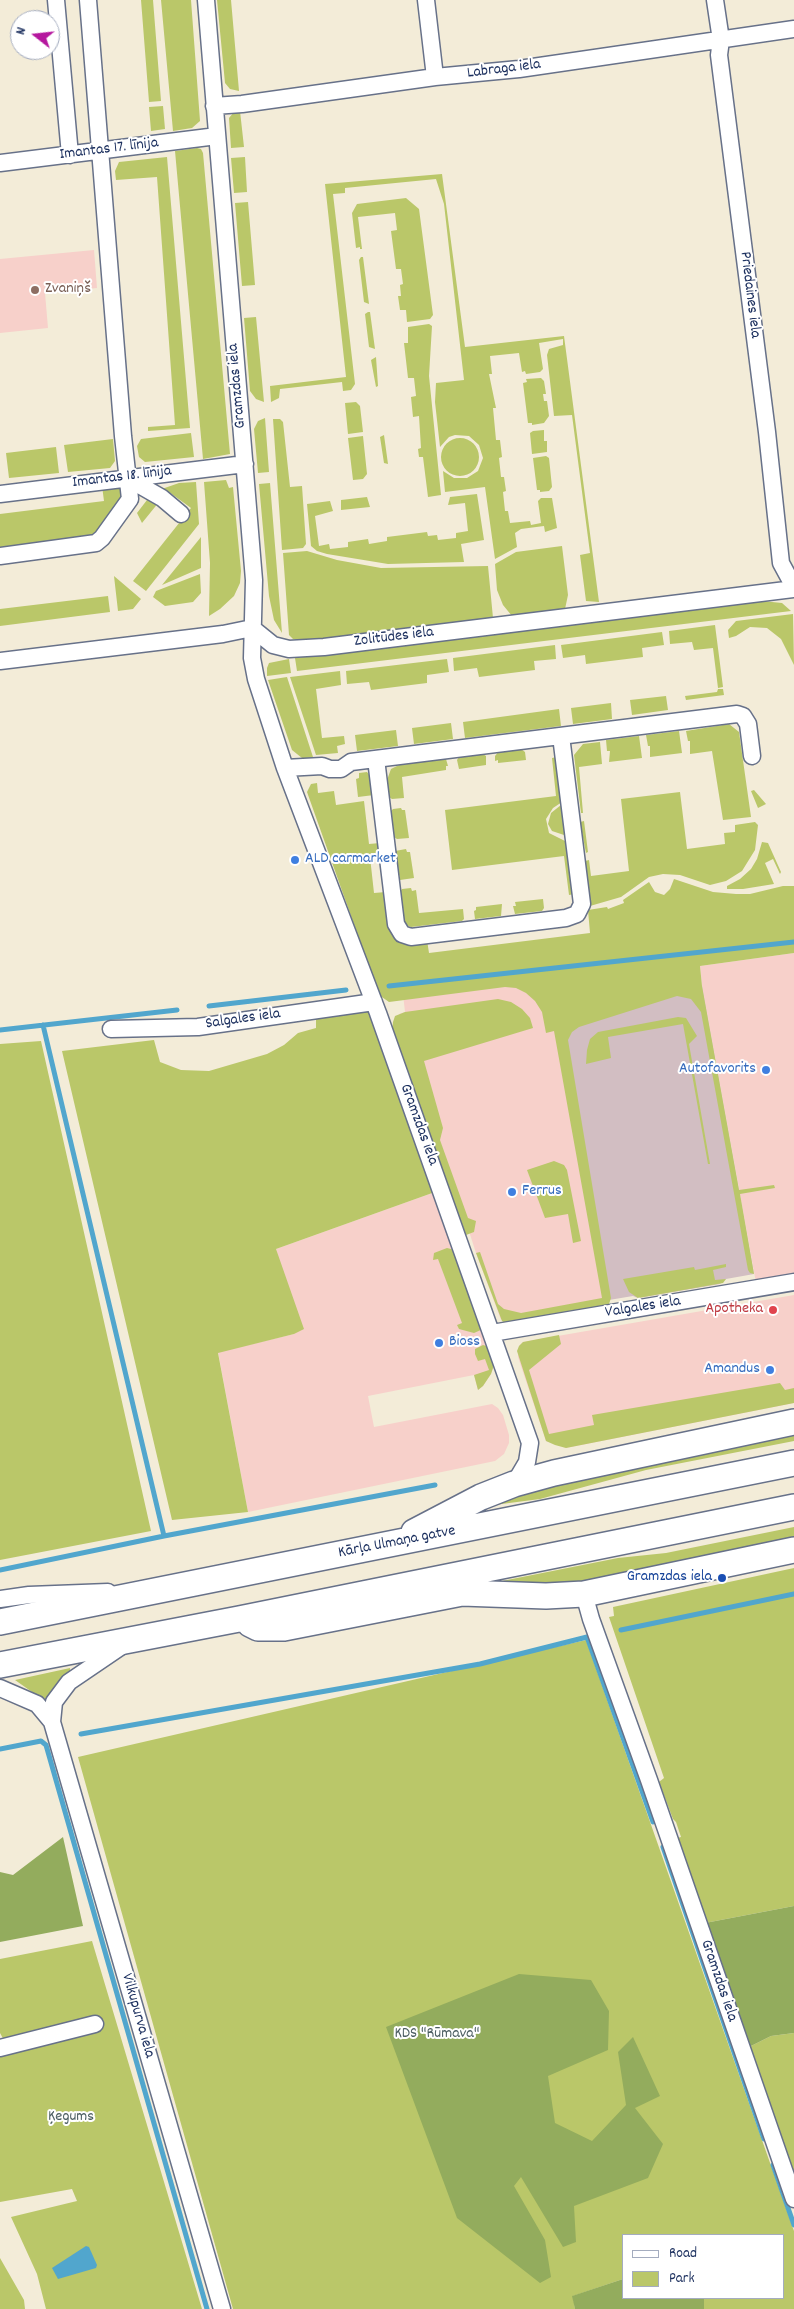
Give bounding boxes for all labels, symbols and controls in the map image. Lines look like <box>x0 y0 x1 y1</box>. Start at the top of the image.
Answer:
north arrow <box>10 10 60 60</box>
text: N <box>11 25 32 37</box>
street label: Labraga iela <box>466 56 542 84</box>
street label: Imantas 17. līnija <box>59 134 159 166</box>
street label: Priedaines iela <box>734 251 764 339</box>
place label: Zvaniņš <box>45 280 91 300</box>
marker: Zvaniņš <box>29 284 41 296</box>
street label: Gramzdas iela <box>225 343 251 429</box>
street label: Imantas 18. līnija <box>71 462 173 494</box>
street label: Zolitūdes iela <box>353 624 435 652</box>
place label: ALD carmarket <box>305 850 396 870</box>
marker: ALD carmarket <box>289 854 301 866</box>
street label: Salgales iela <box>204 1005 282 1035</box>
place label: Autofavorits <box>679 1060 756 1080</box>
marker: Autofavorits <box>760 1064 772 1076</box>
street label: Gramzdas iela <box>394 1082 442 1168</box>
place label: Ferrus <box>522 1182 562 1202</box>
marker: Ferrus <box>506 1186 518 1198</box>
street label: Valgales iela <box>604 1293 682 1323</box>
place label: Apotheka <box>705 1300 763 1320</box>
marker: Apotheka <box>767 1304 779 1316</box>
place label: Bioss <box>449 1333 480 1353</box>
marker: Bioss <box>433 1337 445 1349</box>
place label: Amandus <box>704 1360 760 1380</box>
marker: Amandus <box>764 1364 776 1376</box>
street label: Kārļa Ulmaņa gatve <box>337 1522 457 1564</box>
place label: Gramzdas iela <box>627 1568 712 1588</box>
marker: Gramzdas iela <box>716 1572 728 1584</box>
street label: Gramzdas iela <box>695 1938 741 2024</box>
street label: Vilkupurva iela <box>116 1971 158 2061</box>
park label: KDS "Rūmava" <box>394 2025 480 2045</box>
park label: Ķegums <box>48 2108 94 2128</box>
legend <box>622 2234 784 2299</box>
text: Road <box>669 2243 697 2265</box>
text: Park <box>669 2268 695 2290</box>

